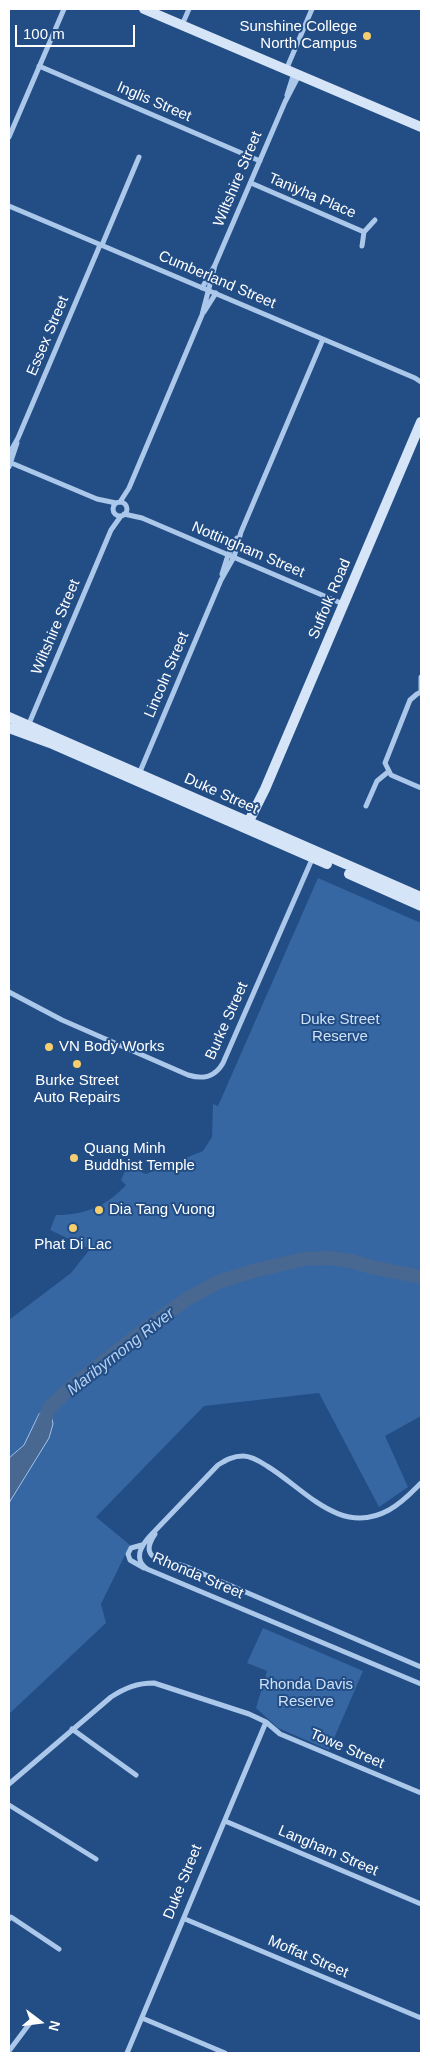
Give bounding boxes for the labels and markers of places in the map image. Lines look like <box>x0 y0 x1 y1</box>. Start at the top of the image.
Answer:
place label: Sunshine College North Campus <box>239 18 357 53</box>
marker: Sunshine College North Campus <box>361 30 373 42</box>
place label: VN Body Works <box>59 1038 165 1056</box>
marker: VN Body Works <box>43 1041 55 1053</box>
marker: Burke Street Auto Repairs <box>71 1058 83 1070</box>
place label: Burke Street Auto Repairs <box>34 1072 120 1107</box>
place label: Quang Minh Buddhist Temple <box>84 1140 195 1175</box>
marker: Quang Minh Buddhist Temple <box>68 1152 80 1164</box>
place label: Dia Tang Vuong <box>109 1201 215 1219</box>
marker: Dia Tang Vuong <box>93 1204 105 1216</box>
marker: Phat Di Lac <box>67 1222 79 1234</box>
place label: Phat Di Lac <box>34 1236 112 1254</box>

